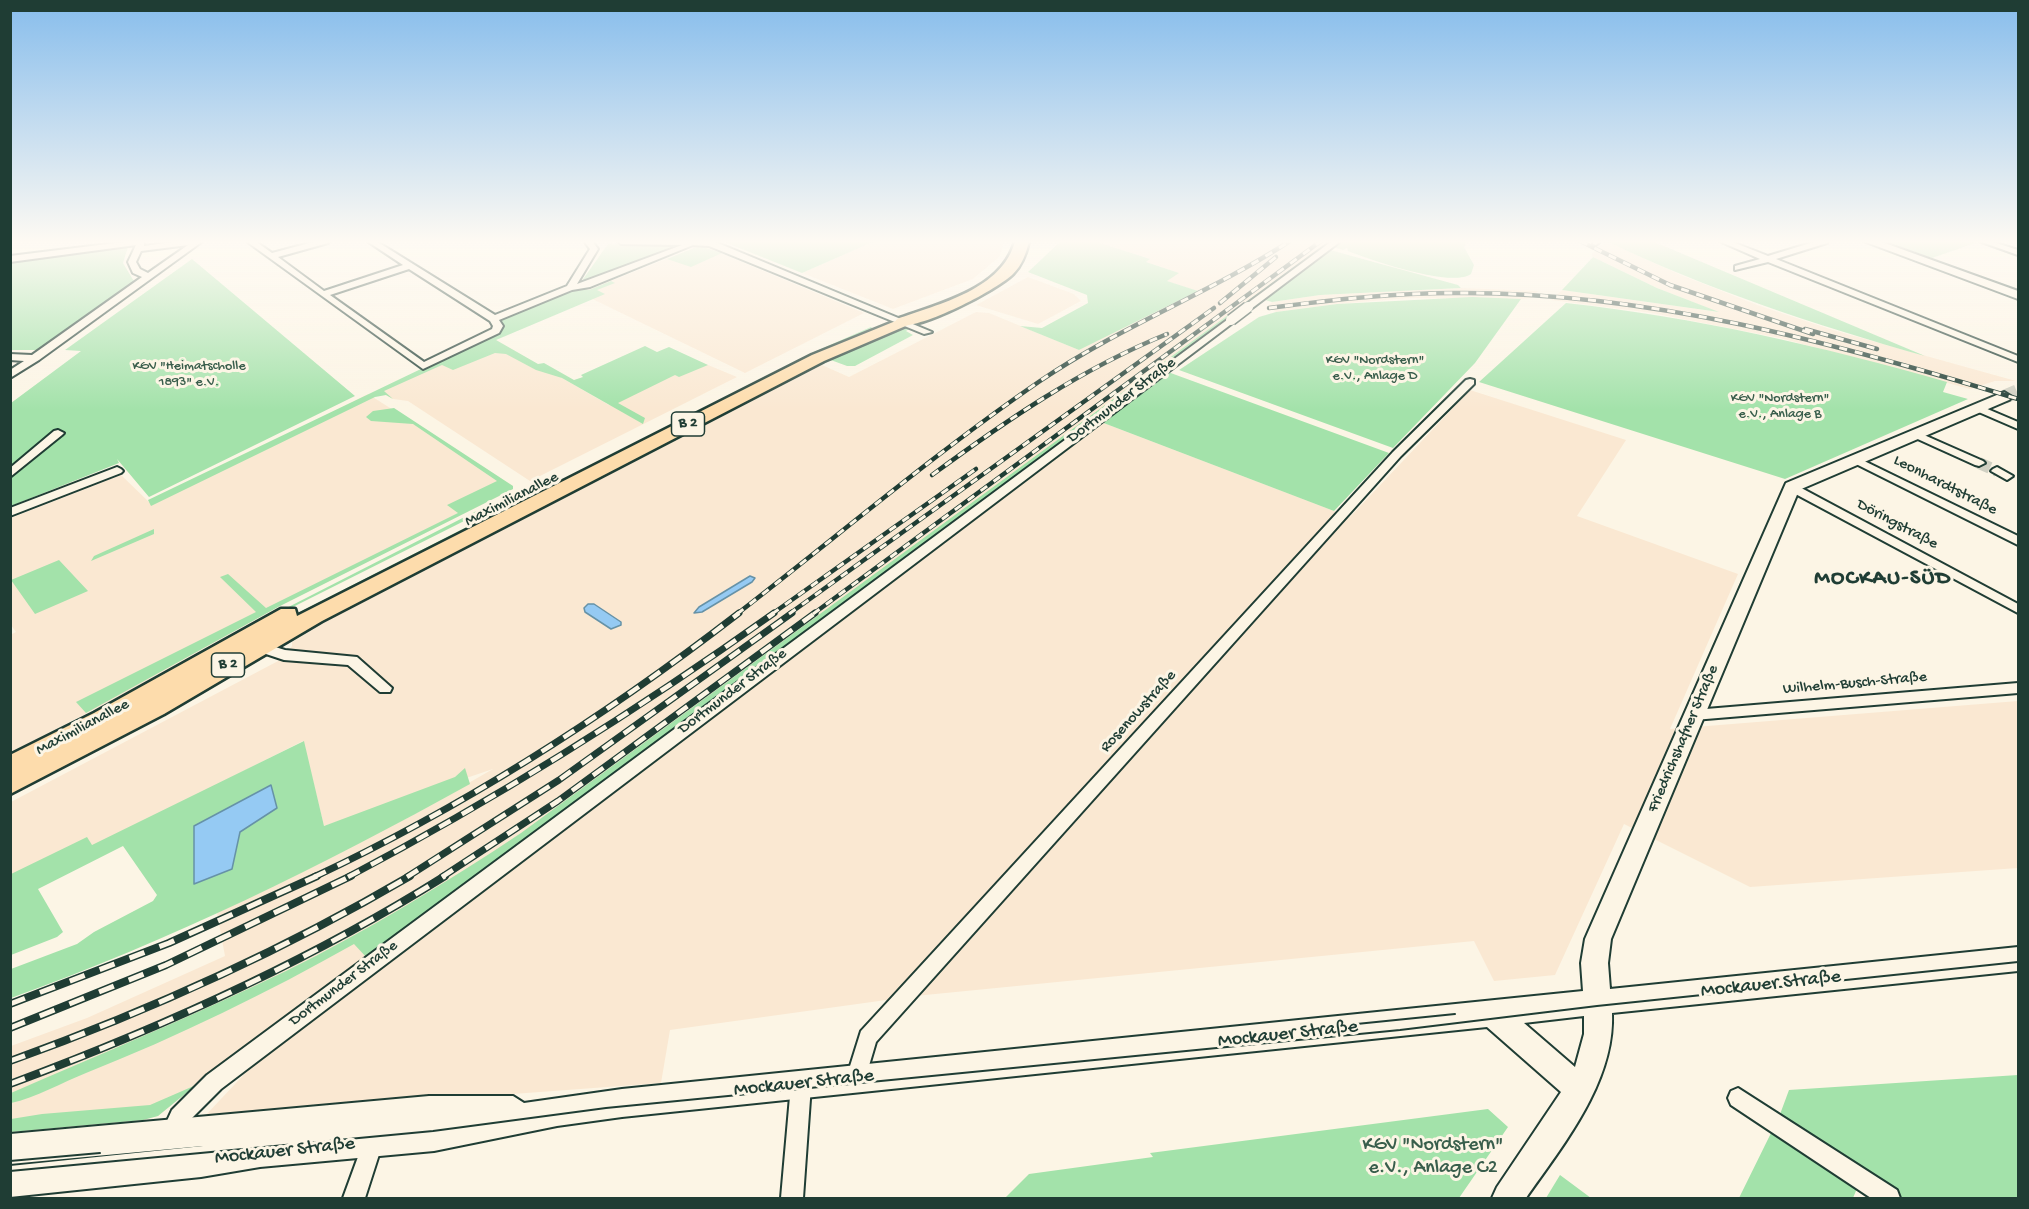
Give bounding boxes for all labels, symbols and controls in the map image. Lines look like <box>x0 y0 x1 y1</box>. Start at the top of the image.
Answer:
park label: KGV "Nordstern" e.V., Anlage D <box>1326 353 1424 386</box>
street label: Dortmunder Straße <box>1064 354 1180 448</box>
park label: KGV "Heimatscholle 1893" e.V. <box>132 359 246 392</box>
park label: KGV "Nordstern" e.V., Anlage B <box>1731 391 1829 424</box>
road number: B 2 <box>672 412 704 436</box>
street label: Leonhardtstraße <box>1890 452 2000 520</box>
street label: Maximilianallee <box>462 468 562 532</box>
street label: Döringstraße <box>1853 496 1941 554</box>
district label: MOCKAU-SÜD <box>1814 567 1952 593</box>
street label: Dortmunder Straße <box>675 645 791 739</box>
road number: B 2 <box>212 653 244 677</box>
street label: Friedrichshafner Straße <box>1644 662 1724 816</box>
street label: Rosenowstraße <box>1097 667 1181 757</box>
street label: Wilhelm-Busch-Straße <box>1782 668 1928 700</box>
street label: Maximilianallee <box>33 695 133 761</box>
street label: Dortmunder Straße <box>286 937 402 1031</box>
street label: Mockauer Straße <box>1700 966 1842 1004</box>
street label: Mockauer Straße <box>1217 1016 1359 1054</box>
street label: Mockauer Straße <box>733 1065 875 1103</box>
street label: Mockauer Straße <box>214 1133 356 1171</box>
park label: KGV "Nordstern" e.V., Anlage C2 <box>1363 1134 1503 1181</box>

